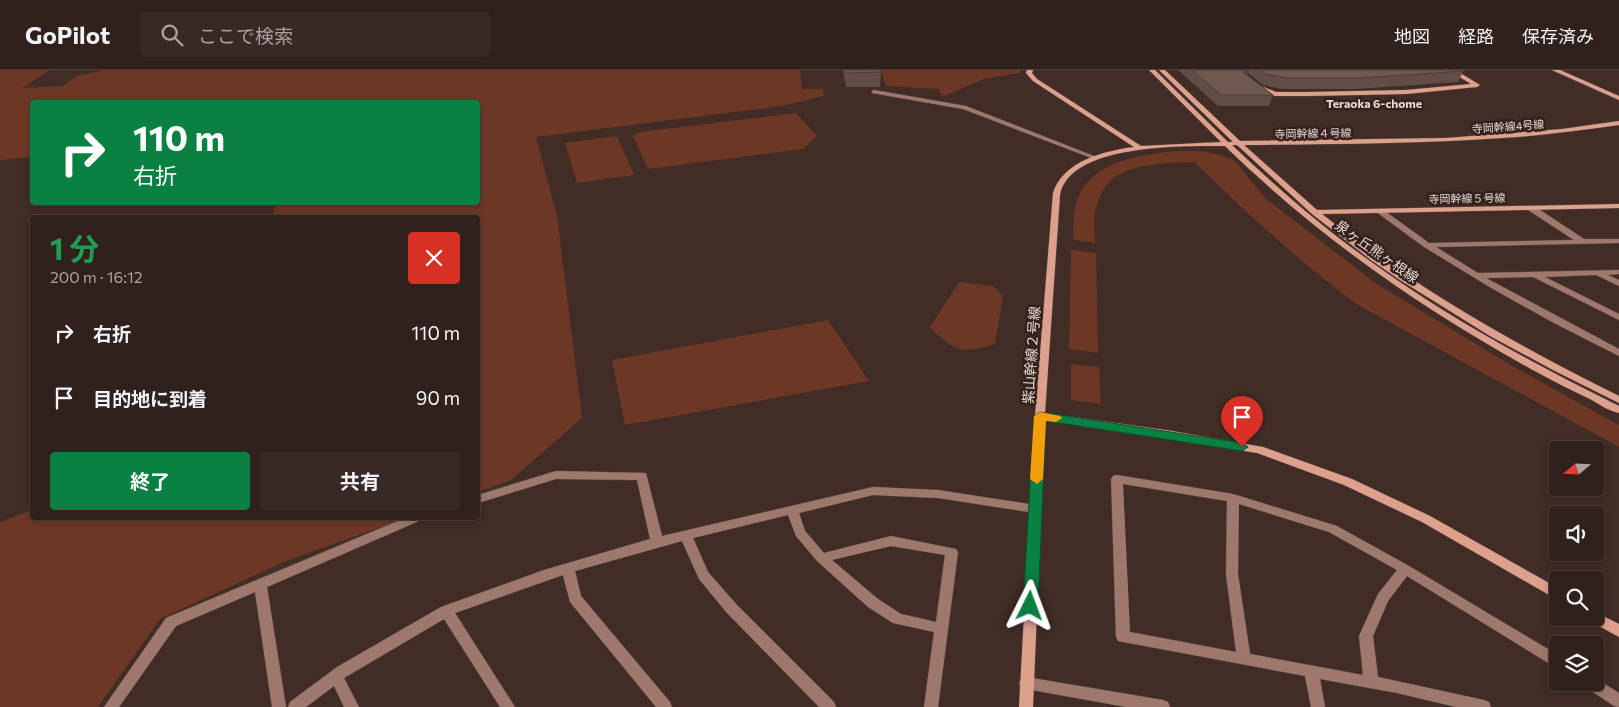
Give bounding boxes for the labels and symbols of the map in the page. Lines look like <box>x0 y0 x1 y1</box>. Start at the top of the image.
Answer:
district label: Teraoka 6-chome <box>1326 96 1422 110</box>
street label: 寺岡幹線4号線 <box>1471 117 1545 135</box>
street label: 寺岡幹線４号線 <box>1274 126 1352 140</box>
street label: 寺岡幹線５号線 <box>1428 191 1506 205</box>
street label: 泉ヶ丘熊ヶ根線 <box>1332 216 1422 286</box>
street label: 紫山幹線２号線 <box>1019 306 1043 404</box>
pin <box>1221 396 1263 447</box>
north arrow <box>1549 441 1604 496</box>
position arrow <box>1003 579 1055 631</box>

